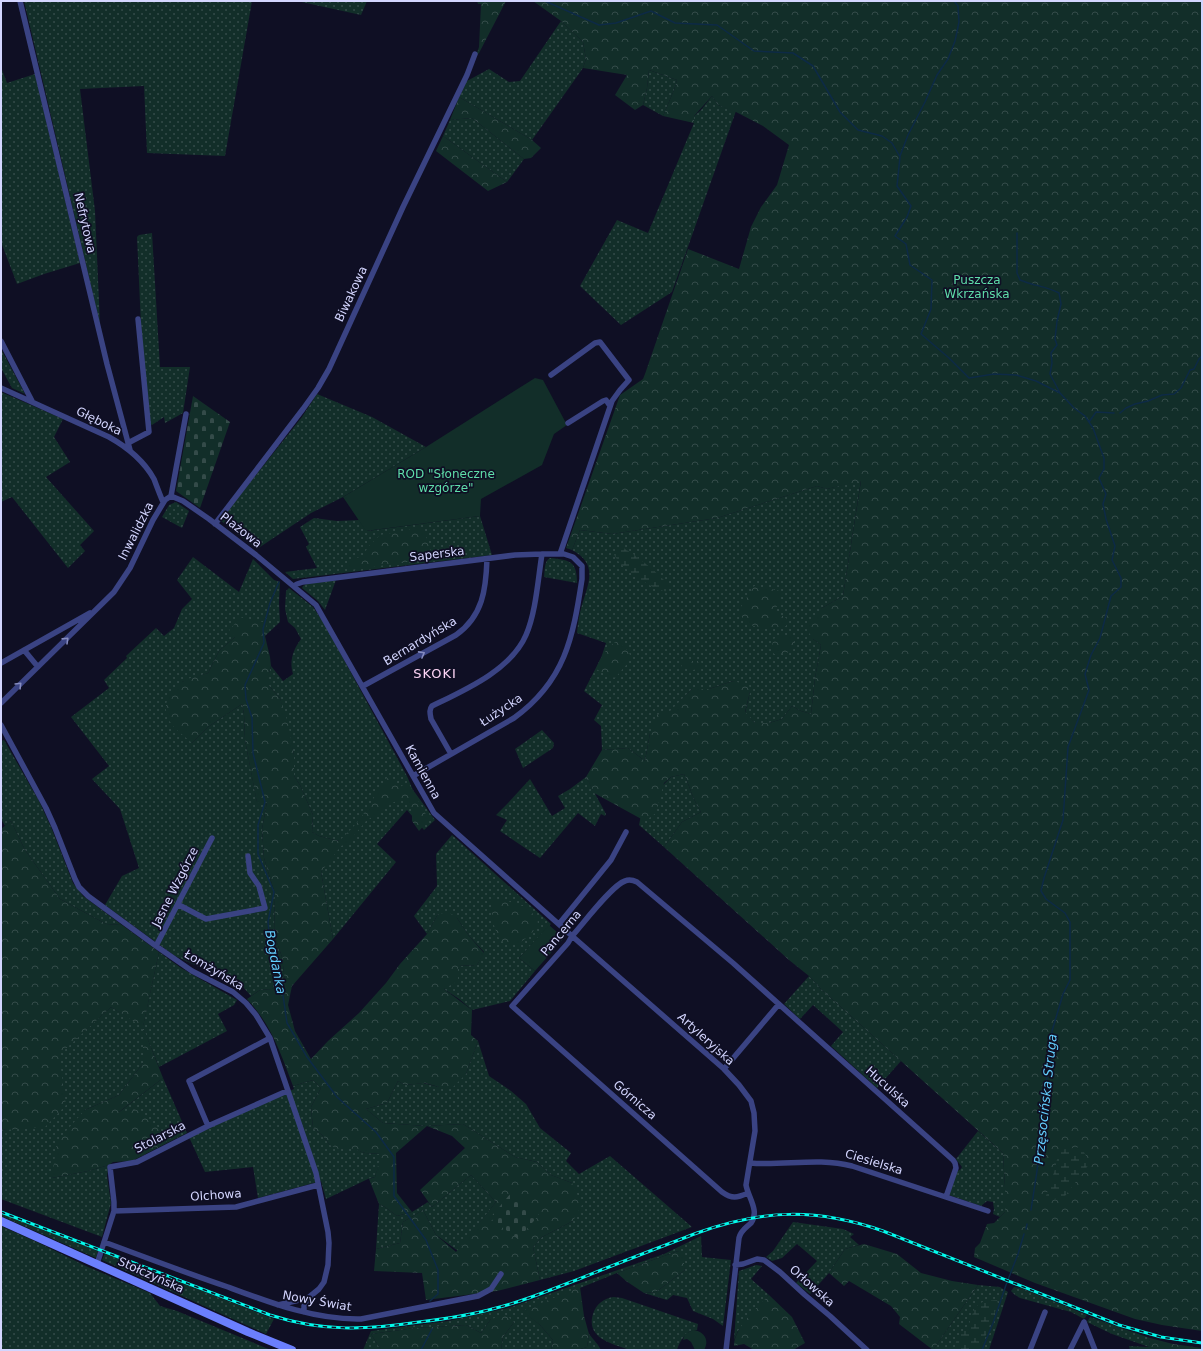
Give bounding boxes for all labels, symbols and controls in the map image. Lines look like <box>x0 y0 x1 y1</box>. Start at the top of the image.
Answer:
street label: Nefrytowa <box>71 191 99 255</box>
street label: Biwakowa <box>332 264 370 324</box>
park label: Puszcza Wkrzańska <box>944 273 1010 301</box>
street label: Głęboka <box>74 404 124 438</box>
park label: ROD "Słoneczne wzgórze" <box>397 467 495 495</box>
street label: Inwalidzka <box>115 500 157 562</box>
street label: Plażowa <box>217 509 265 551</box>
street label: Saperska <box>409 544 465 564</box>
street label: Bernardyńska <box>381 614 459 668</box>
one-way arrow <box>61 637 69 645</box>
one-way arrow <box>418 652 425 659</box>
district label: SKOKI <box>413 666 457 681</box>
one-way arrow <box>14 682 22 690</box>
street label: Łużycka <box>476 691 525 730</box>
street label: Kamienna <box>402 742 444 802</box>
street label: Jasne Wzgórze <box>148 845 201 930</box>
street label: Pancerna <box>538 907 584 959</box>
water label: Bogdanka <box>262 929 289 995</box>
street label: Łomżyńska <box>181 946 246 993</box>
street label: Artyleryjska <box>675 1010 737 1068</box>
water label: Przęsocińska Struga <box>1031 1033 1060 1165</box>
street label: Huculska <box>863 1064 913 1110</box>
street label: Górnicza <box>611 1077 659 1123</box>
street label: Stolarska <box>132 1118 188 1156</box>
street label: Ciesielska <box>843 1147 905 1177</box>
street label: Olchowa <box>190 1186 242 1204</box>
street label: Stołczyńska <box>116 1254 186 1296</box>
street label: Orłowska <box>787 1262 837 1310</box>
street label: Nowy Świat <box>281 1287 353 1314</box>

